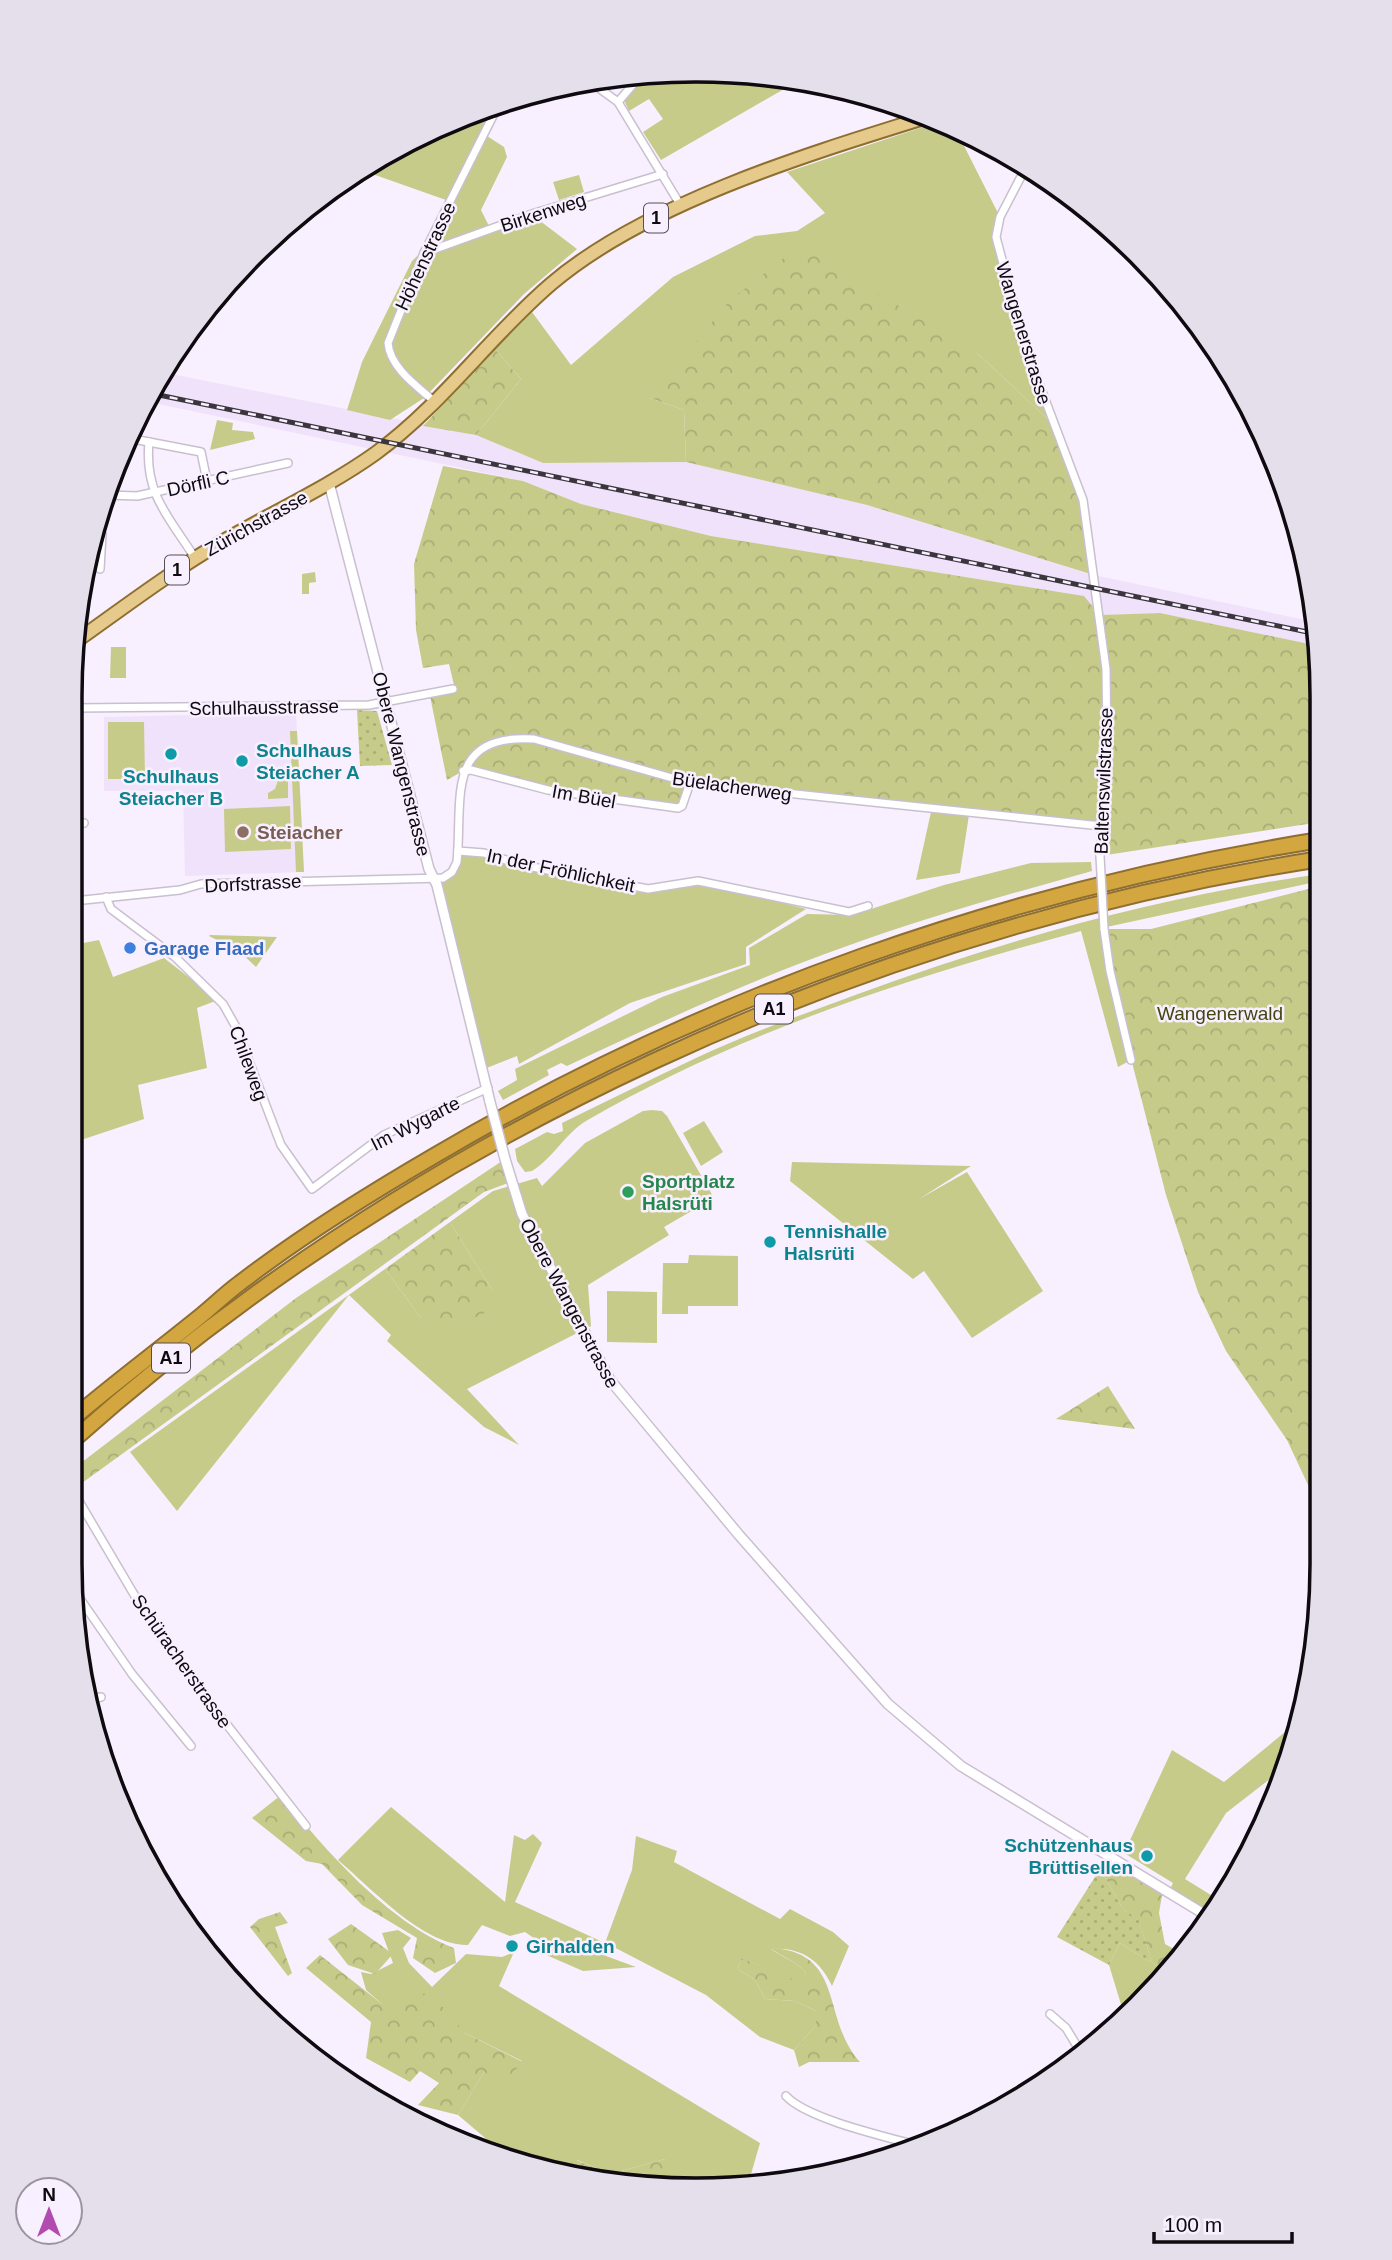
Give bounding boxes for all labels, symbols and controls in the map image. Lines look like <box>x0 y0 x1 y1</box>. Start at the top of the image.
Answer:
street label: Birkenweg <box>498 189 589 236</box>
street label: Höhenstrasse <box>391 199 460 314</box>
road number: 1 <box>644 204 668 232</box>
street label: Wangenerstrasse <box>992 259 1055 407</box>
street label: Dörfli C <box>165 467 231 500</box>
street label: Zürichstrasse <box>201 487 311 560</box>
road number: 1 <box>165 556 189 584</box>
street label: Obere Wangenstrasse <box>368 670 435 859</box>
street label: Schulhausstrasse <box>189 696 339 719</box>
street label: Baltenswilstrasse <box>1090 707 1117 855</box>
place label: Schulhaus Steiacher A <box>256 740 360 783</box>
marker: Schulhaus Steiacher B <box>163 746 179 762</box>
marker: Schulhaus Steiacher A <box>234 753 250 769</box>
place label: Schulhaus Steiacher B <box>119 766 223 809</box>
street label: Büelacherweg <box>671 768 793 805</box>
street label: Im Büel <box>550 781 617 812</box>
place label: Steiacher <box>257 822 343 843</box>
marker: Steiacher <box>235 824 251 840</box>
street label: In der Fröhlichkeit <box>485 845 638 897</box>
street label: Dorfstrasse <box>204 870 302 897</box>
place label: Garage Flaad <box>144 938 264 959</box>
marker: Garage Flaad <box>122 940 138 956</box>
road number: A1 <box>755 994 793 1024</box>
park label: Wangenerwald <box>1157 1003 1283 1024</box>
street label: Chileweg <box>225 1023 272 1103</box>
street label: Im Wygarte <box>367 1092 463 1155</box>
place label: Sportplatz Halsrüti <box>642 1171 735 1214</box>
marker: Sportplatz Halsrüti <box>620 1184 636 1200</box>
street label: Obere Wangenstrasse <box>516 1215 623 1392</box>
place label: Tennishalle Halsrüti <box>784 1221 887 1264</box>
marker: Tennishalle Halsrüti <box>762 1234 778 1250</box>
road number: A1 <box>152 1344 190 1372</box>
street label: Schüracherstrasse <box>128 1590 236 1732</box>
place label: Schützenhaus Brüttisellen <box>1004 1835 1133 1878</box>
marker: Schützenhaus Brüttisellen <box>1139 1848 1155 1864</box>
place label: Girhalden <box>526 1936 615 1957</box>
marker: Girhalden <box>504 1938 520 1954</box>
north arrow <box>14 2176 84 2246</box>
text: N <box>42 2184 56 2205</box>
scale bar <box>1154 2200 1292 2244</box>
text: 100 m <box>1164 2213 1222 2236</box>

